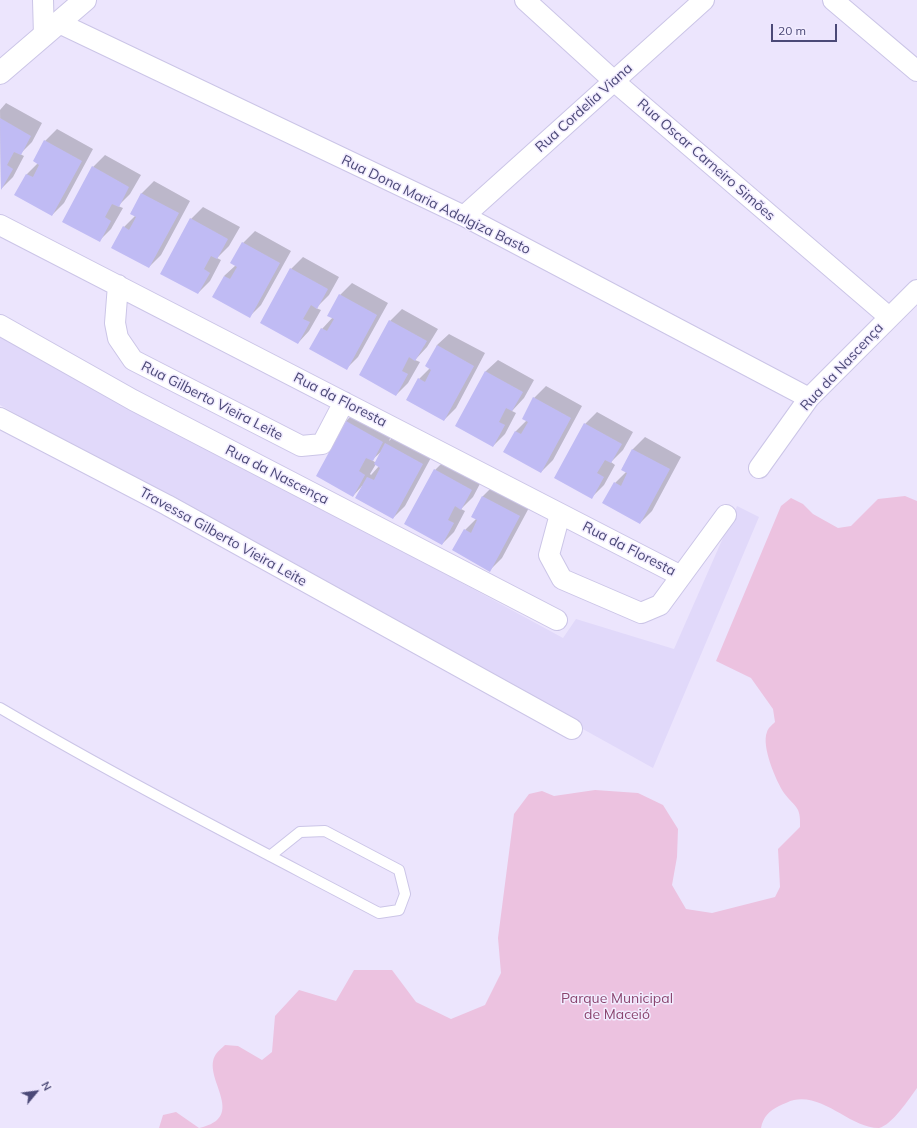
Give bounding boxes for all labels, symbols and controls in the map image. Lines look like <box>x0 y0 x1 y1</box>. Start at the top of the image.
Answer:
scale bar <box>773 16 839 42</box>
text: 20 m <box>778 23 806 38</box>
street label: Rua Cordelia Viana <box>532 60 636 156</box>
street label: Rua Oscar Carneiro Simões <box>634 96 778 224</box>
street label: Rua Dona Maria Adalgiza Basto <box>339 152 533 258</box>
street label: Rua da Nascença <box>797 320 887 414</box>
street label: Rua Gilberto Vieira Leite <box>138 358 286 444</box>
street label: Rua da Floresta <box>291 369 389 431</box>
street label: Rua da Nascença <box>222 442 332 508</box>
street label: Travessa Gilberto Vieira Leite <box>136 484 310 590</box>
street label: Rua da Floresta <box>580 518 678 580</box>
park label: Parque Municipal de Maceió <box>561 991 673 1024</box>
north arrow <box>16 1072 56 1112</box>
text: N <box>38 1079 55 1093</box>

